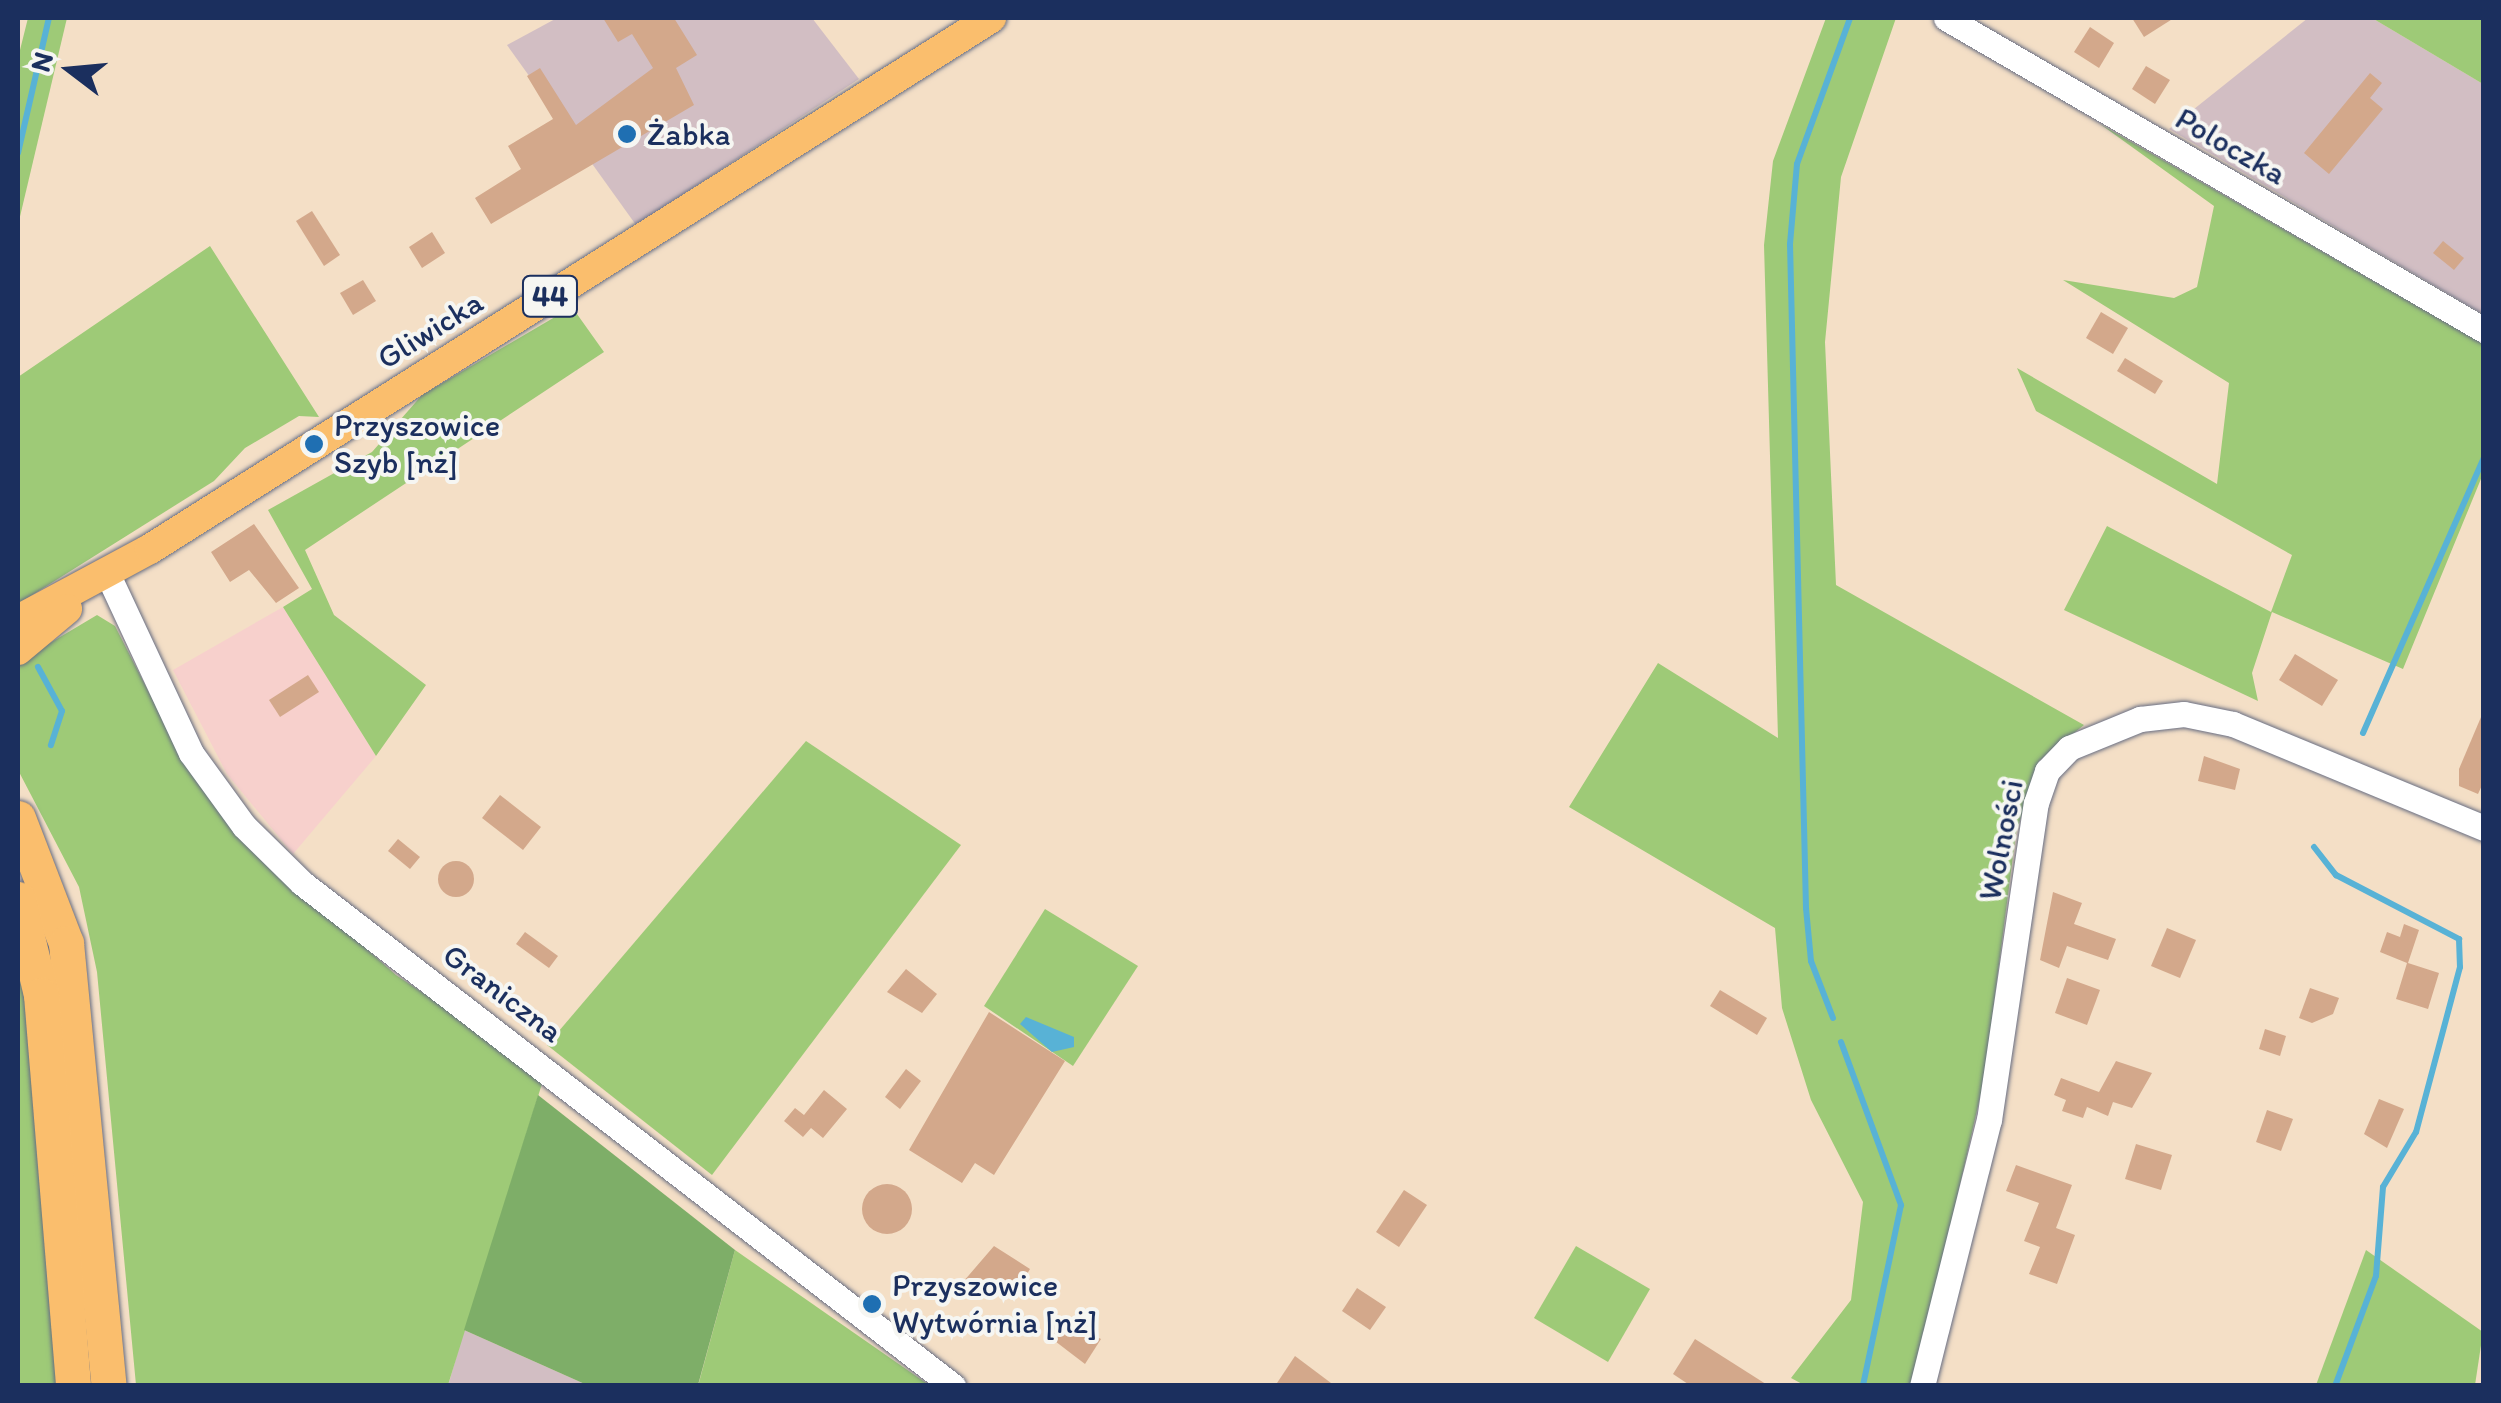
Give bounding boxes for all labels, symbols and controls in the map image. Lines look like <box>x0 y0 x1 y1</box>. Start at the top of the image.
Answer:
north arrow <box>20 20 120 120</box>
text: N <box>22 48 60 76</box>
street label: Poloczka <box>2169 99 2293 193</box>
place label: Żabka <box>647 115 731 153</box>
marker: Żabka <box>616 123 638 145</box>
road number: 44 <box>520 271 580 321</box>
street label: Gliwicka <box>370 283 490 377</box>
place label: Przyszowice Szyb [nż] <box>334 407 500 482</box>
marker: Przyszowice Szyb [nż] <box>303 433 325 455</box>
street label: Wolności <box>1970 776 2032 904</box>
street label: Graniczna <box>435 935 571 1051</box>
place label: Przyszowice Wytwórnia [nż] <box>892 1267 1097 1342</box>
marker: Przyszowice Wytwórnia [nż] <box>861 1293 883 1315</box>

